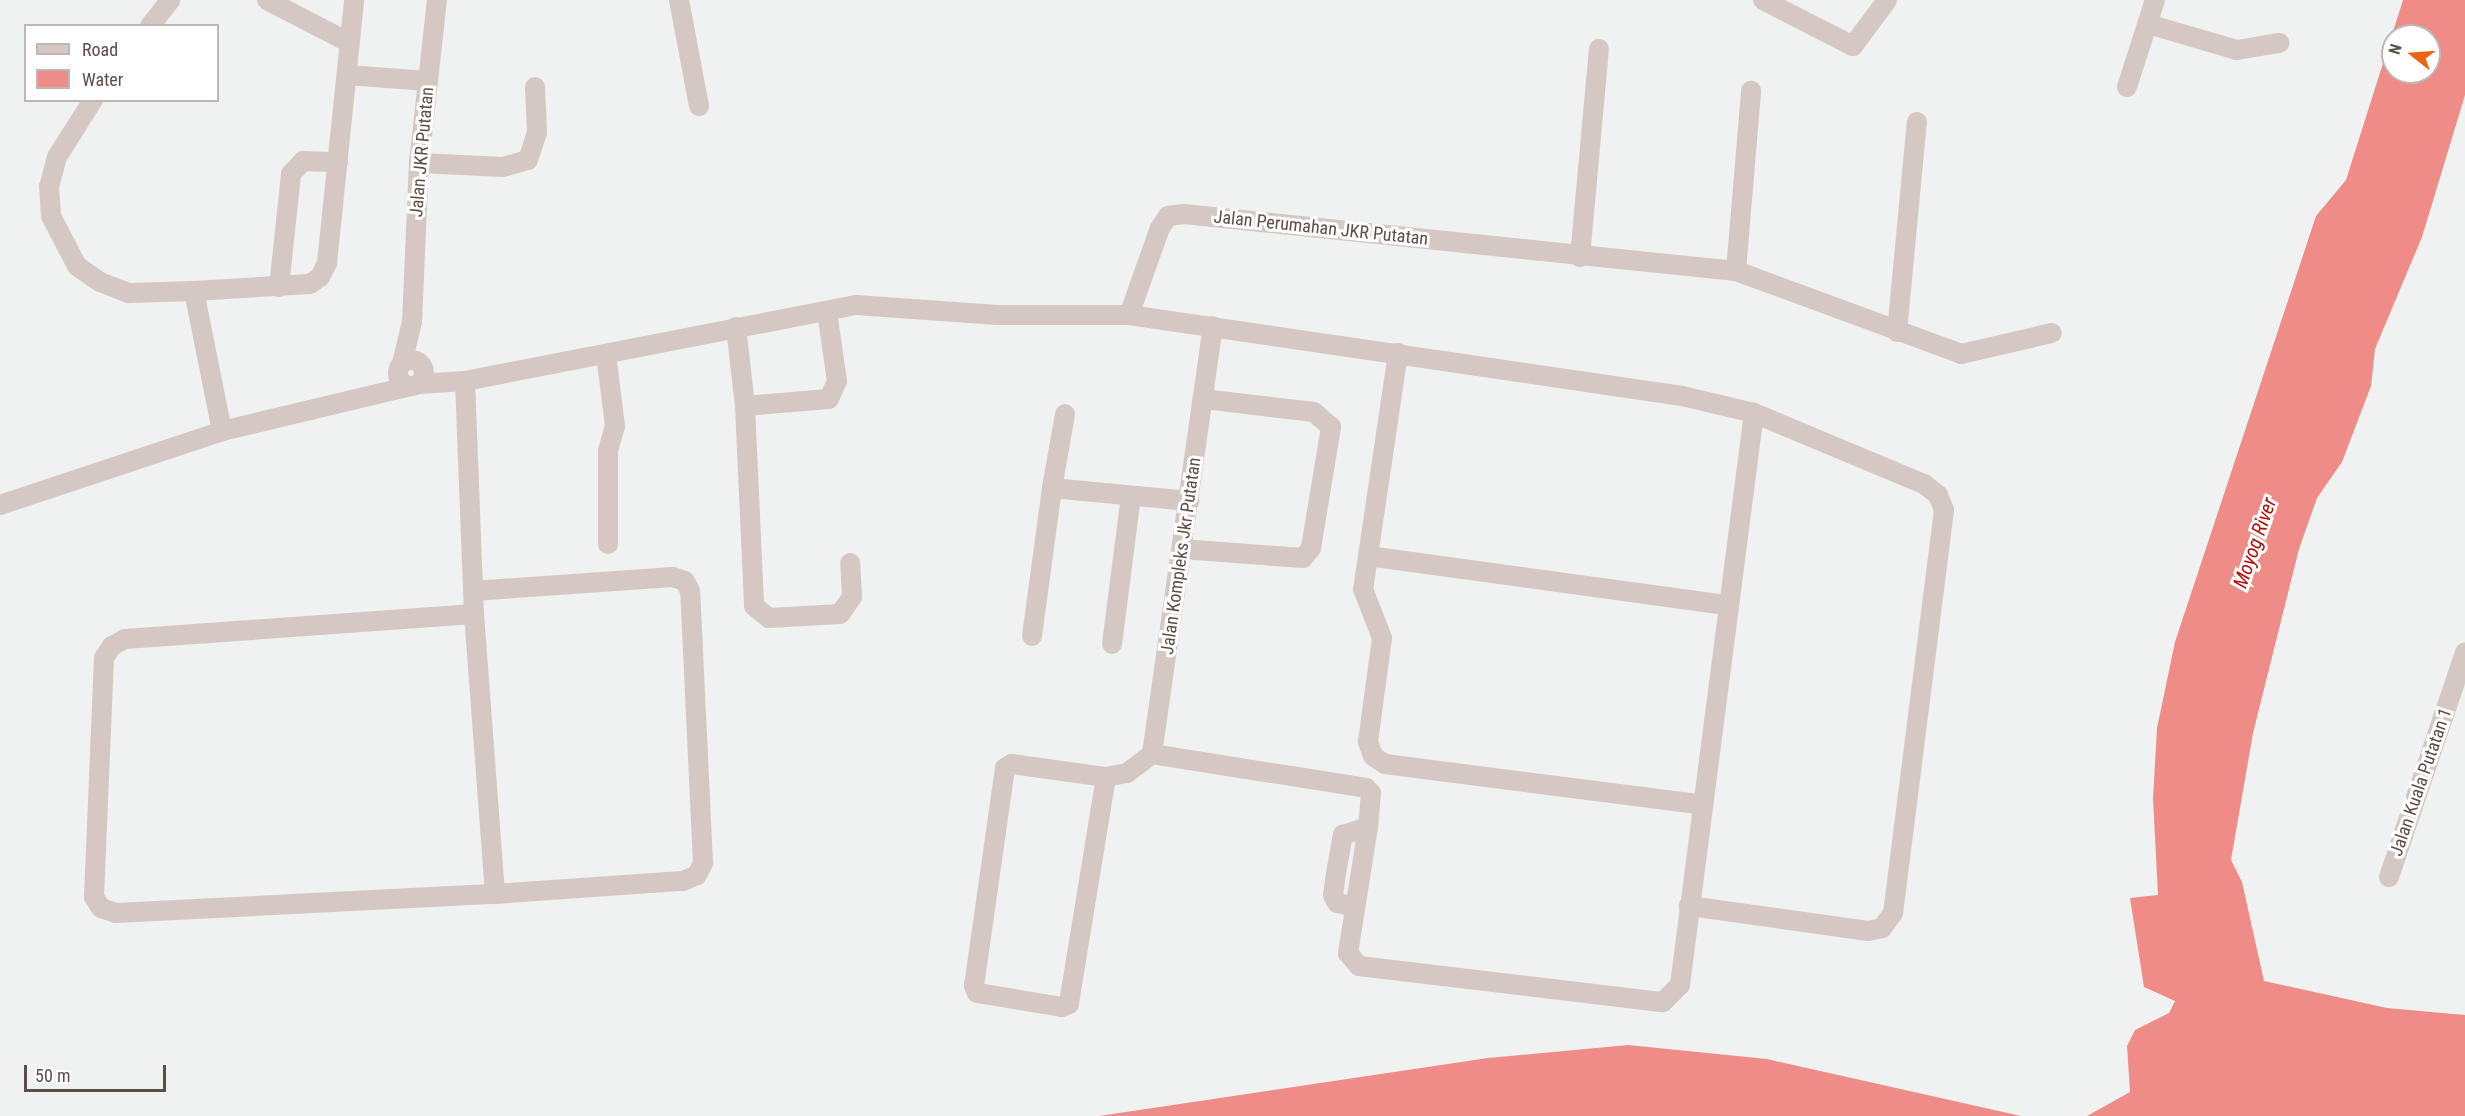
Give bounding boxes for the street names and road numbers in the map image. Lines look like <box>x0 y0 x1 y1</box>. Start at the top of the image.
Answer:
street label: Jalan JKR Putatan <box>406 86 438 218</box>
street label: Jalan Perumahan JKR Putatan <box>1213 206 1429 250</box>
street label: Jalan Kompleks Jkr Putatan <box>1156 456 1206 656</box>
street label: Jalan Kuala Putatan 1 <box>2386 705 2456 859</box>

